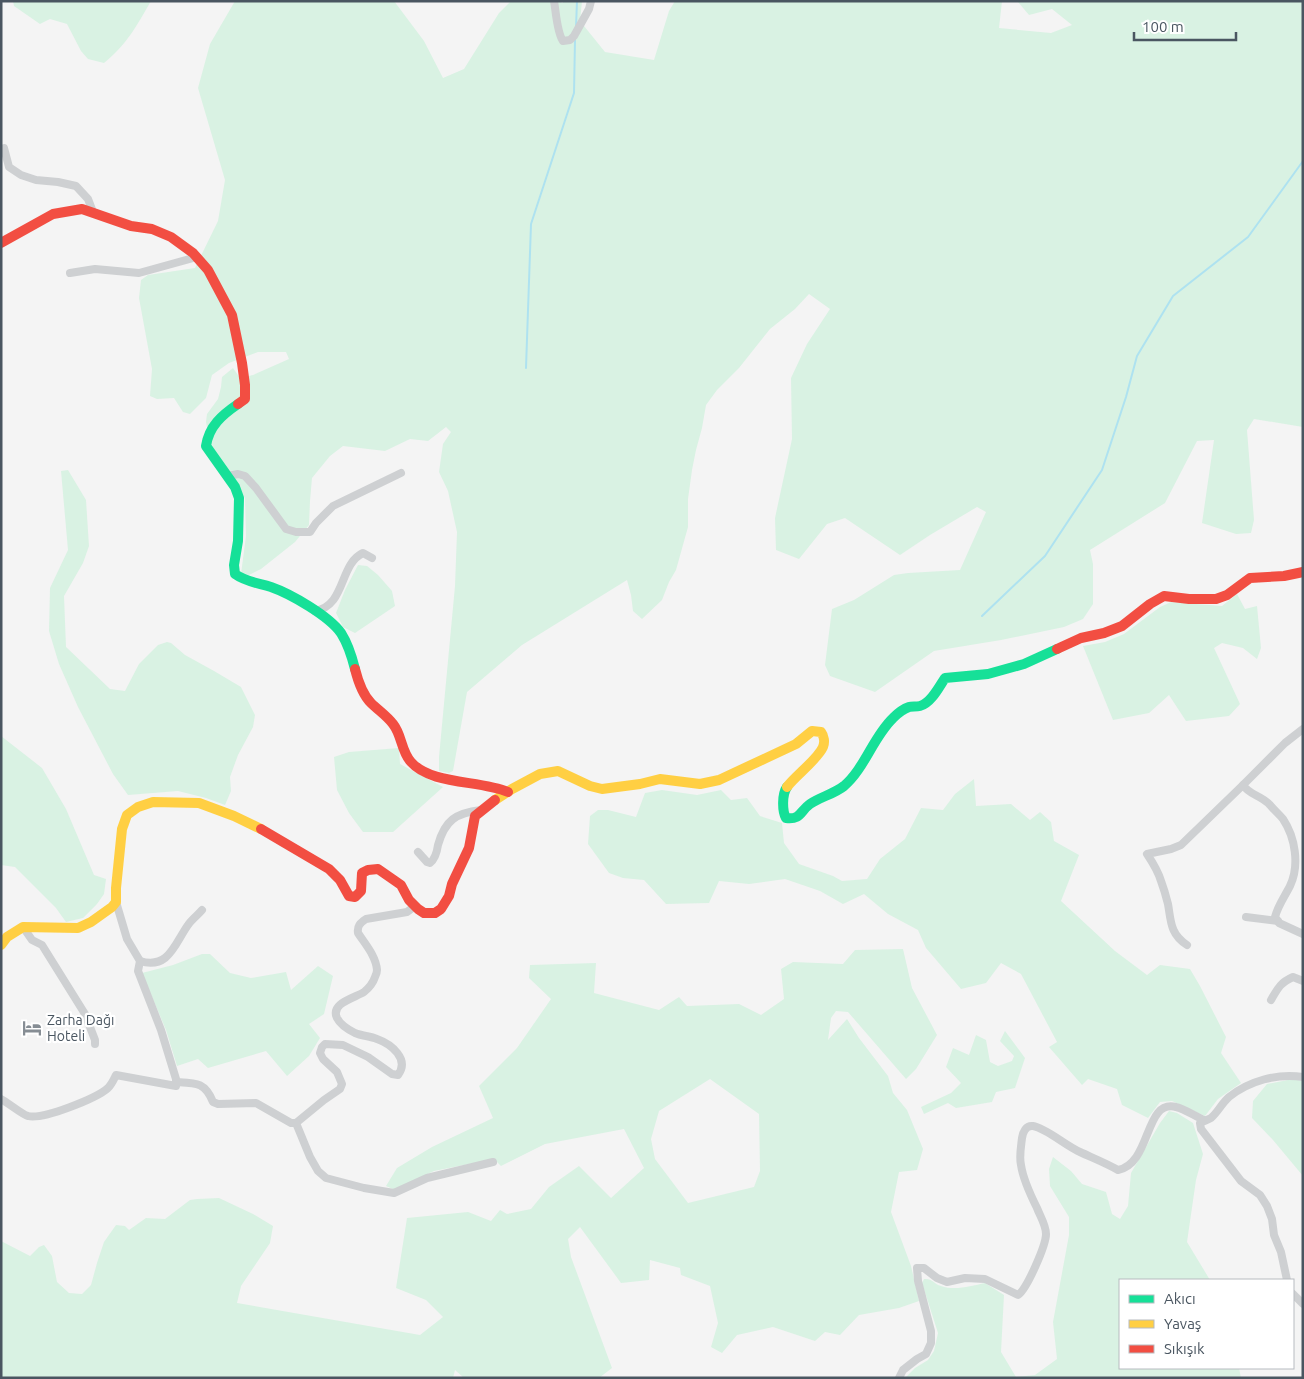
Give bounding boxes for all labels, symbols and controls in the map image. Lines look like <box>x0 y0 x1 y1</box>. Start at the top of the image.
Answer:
scale bar <box>1134 10 1236 42</box>
text: 100 m <box>1142 18 1184 35</box>
place label: Zarha Dağı Hoteli <box>47 1012 114 1044</box>
hotel icon: Zarha Dağı Hoteli <box>21 1017 43 1039</box>
legend <box>1119 1279 1294 1369</box>
text: Akıcı <box>1164 1290 1196 1307</box>
text: Yavaş <box>1164 1315 1201 1332</box>
text: Sıkışık <box>1164 1340 1205 1357</box>

